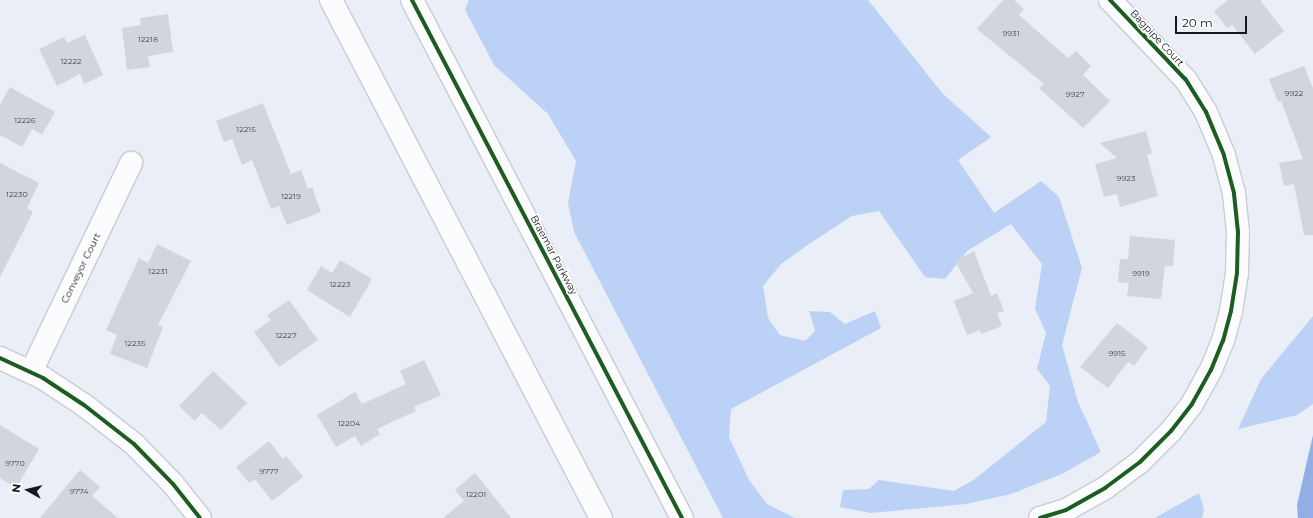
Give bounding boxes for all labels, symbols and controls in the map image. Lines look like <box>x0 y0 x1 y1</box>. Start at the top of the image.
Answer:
street label: Bagpipe Court <box>1128 7 1186 69</box>
scale bar <box>1177 8 1249 34</box>
text: 20 m <box>1182 15 1213 30</box>
house number: 9931 <box>1002 29 1020 39</box>
house number: 12218 <box>138 35 158 45</box>
house number: 12222 <box>60 57 82 67</box>
house number: 9922 <box>1285 89 1303 99</box>
house number: 9927 <box>1066 90 1084 100</box>
house number: 12226 <box>14 116 36 126</box>
house number: 12215 <box>236 125 256 135</box>
house number: 9923 <box>1117 174 1135 184</box>
house number: 12230 <box>6 190 28 200</box>
house number: 12219 <box>281 192 301 202</box>
street label: Braemar Parkway <box>528 213 580 297</box>
street label: Conveyor Court <box>59 231 103 305</box>
house number: 12231 <box>148 267 168 277</box>
house number: 9919 <box>1132 269 1150 279</box>
house number: 12223 <box>329 280 351 290</box>
house number: 12227 <box>275 331 297 341</box>
house number: 12235 <box>125 339 145 349</box>
house number: 9915 <box>1108 349 1126 359</box>
house number: 12204 <box>338 419 360 429</box>
house number: 9770 <box>5 459 25 469</box>
house number: 9777 <box>260 467 278 477</box>
north arrow <box>8 470 48 510</box>
text: N <box>9 483 24 494</box>
house number: 9774 <box>69 487 89 497</box>
house number: 12201 <box>466 490 486 500</box>

